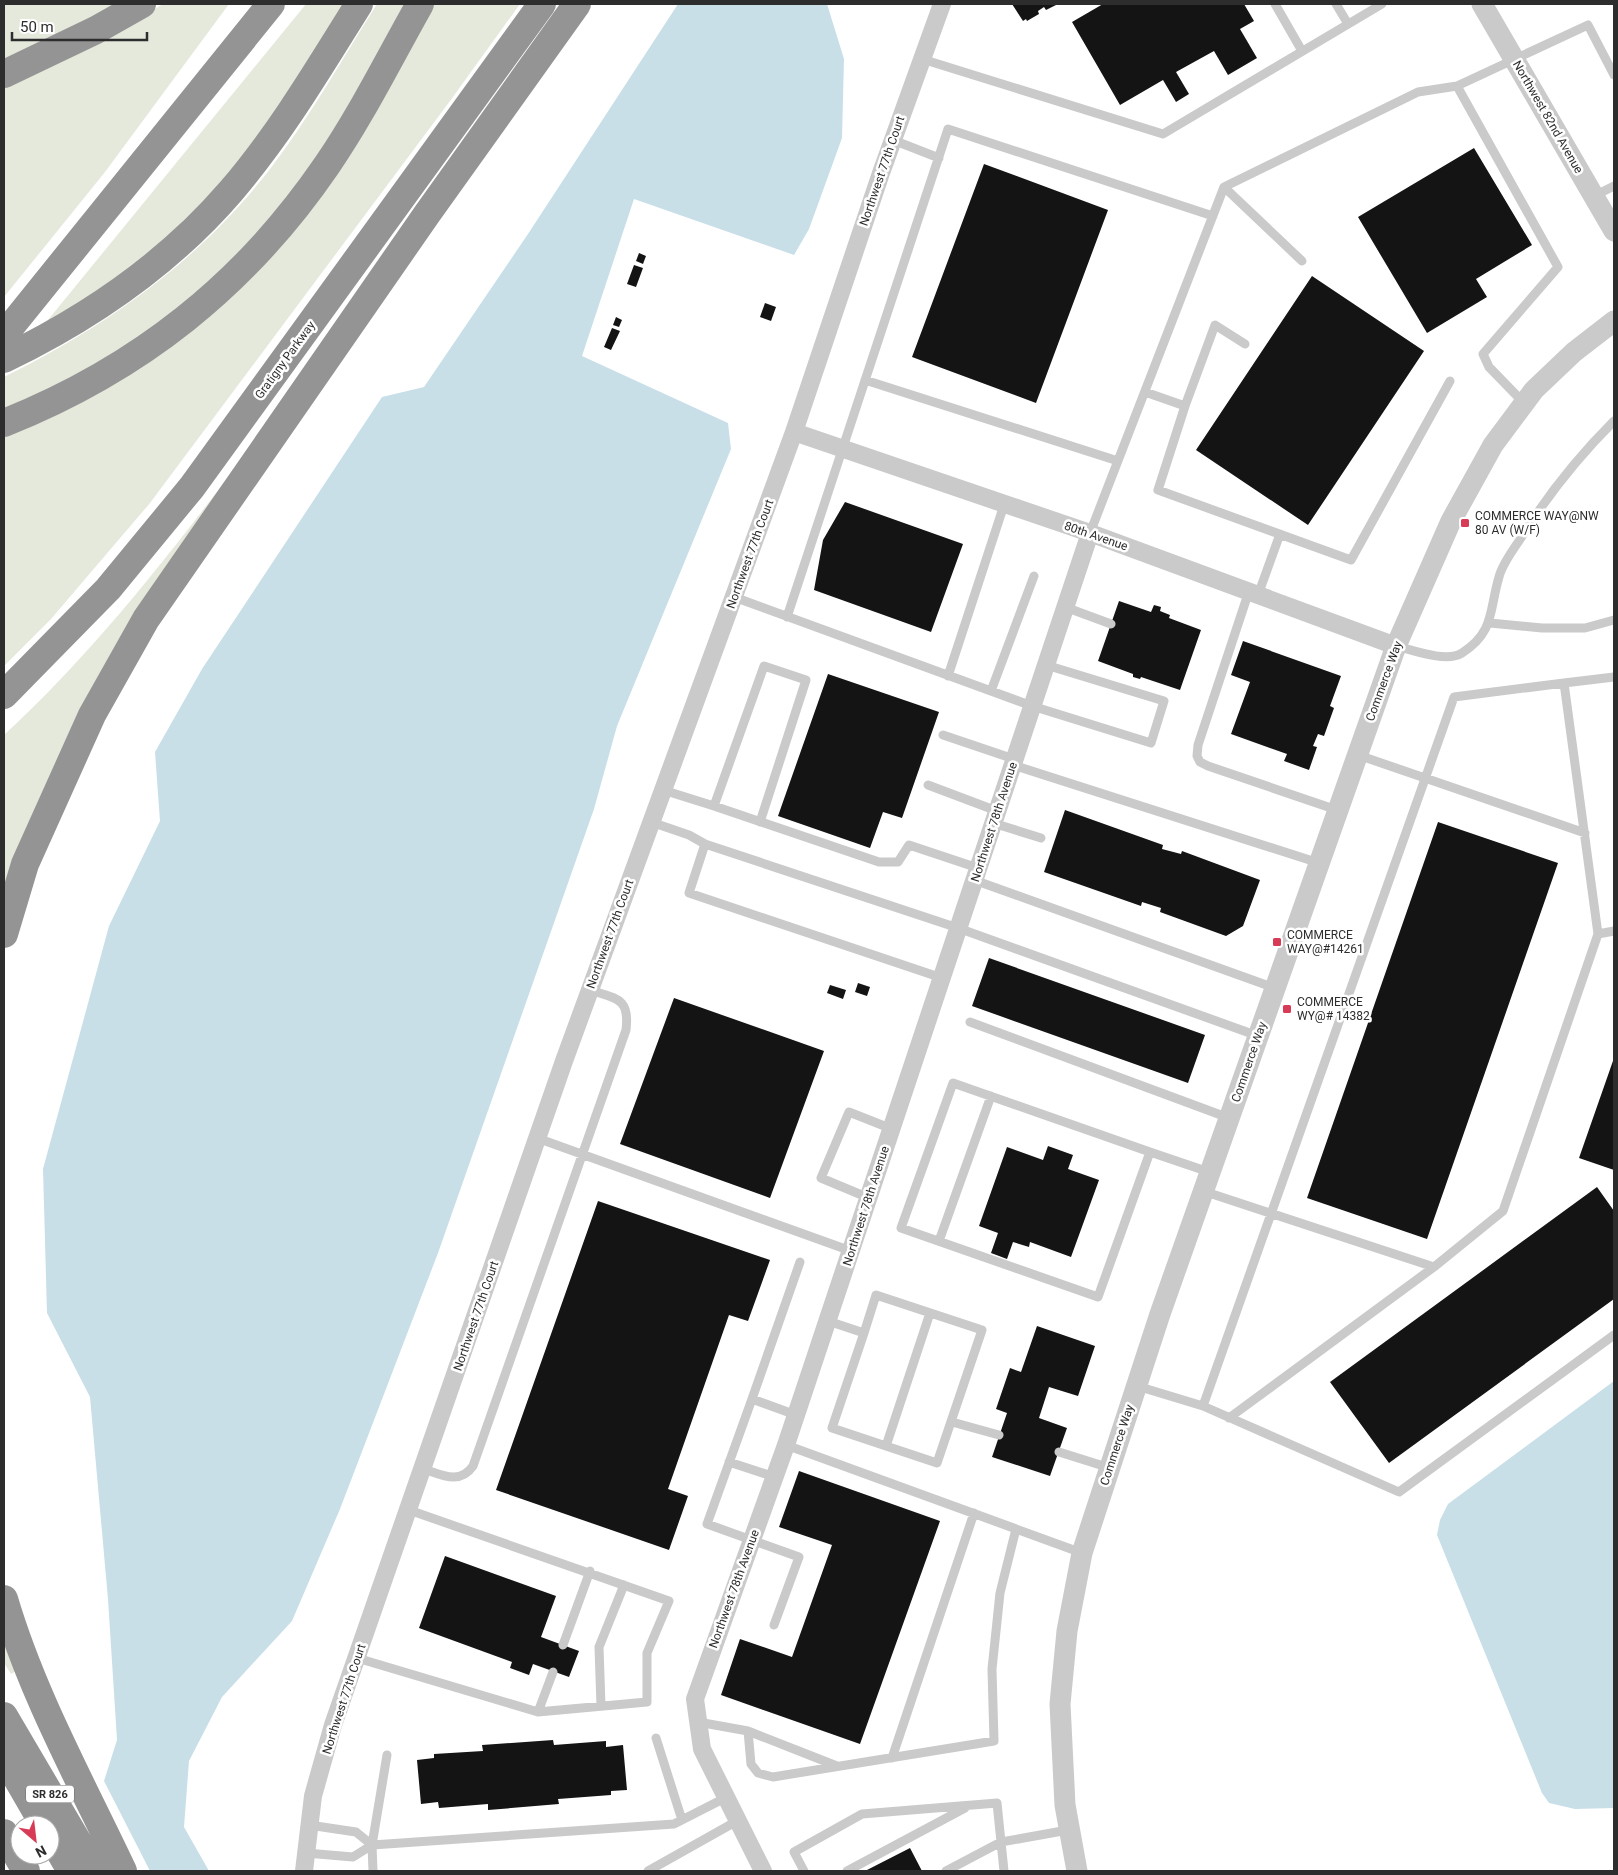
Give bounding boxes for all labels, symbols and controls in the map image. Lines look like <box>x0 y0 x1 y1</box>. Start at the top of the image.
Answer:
scale bar <box>12 10 148 42</box>
text: 50 m <box>20 18 54 36</box>
street label: Northwest 82nd Avenue <box>1510 58 1586 176</box>
street label: Northwest 77th Court <box>857 114 907 228</box>
street label: Gratigny Parkway <box>252 318 318 402</box>
street label: Northwest 77th Court <box>724 497 776 611</box>
place label: COMMERCE WAY@NW 80 AV (W/F) <box>1475 509 1599 537</box>
marker: COMMERCE WAY@NW 80 AV (W/F) <box>1459 517 1471 529</box>
street label: 80th Avenue <box>1062 519 1130 553</box>
street label: Commerce Way <box>1363 639 1405 723</box>
street label: Northwest 78th Avenue <box>968 760 1020 884</box>
street label: Northwest 77th Court <box>584 877 636 991</box>
place label: COMMERCE WAY@#14261 <box>1287 928 1364 956</box>
marker: COMMERCE WAY@#14261 <box>1271 936 1283 948</box>
place label: COMMERCE WY@# 14382 <box>1297 995 1370 1023</box>
marker: COMMERCE WY@# 14382 <box>1281 1003 1293 1015</box>
street label: Commerce Way <box>1229 1020 1269 1104</box>
street label: Northwest 78th Avenue <box>840 1144 892 1268</box>
street label: Northwest 77th Court <box>451 1259 501 1373</box>
street label: Commerce Way <box>1097 1402 1137 1487</box>
street label: Northwest 78th Avenue <box>706 1528 762 1650</box>
street label: Northwest 77th Court <box>320 1642 368 1756</box>
road number: SR 826 <box>26 1786 74 1802</box>
north arrow <box>10 1815 60 1865</box>
text: N <box>33 1842 49 1861</box>

